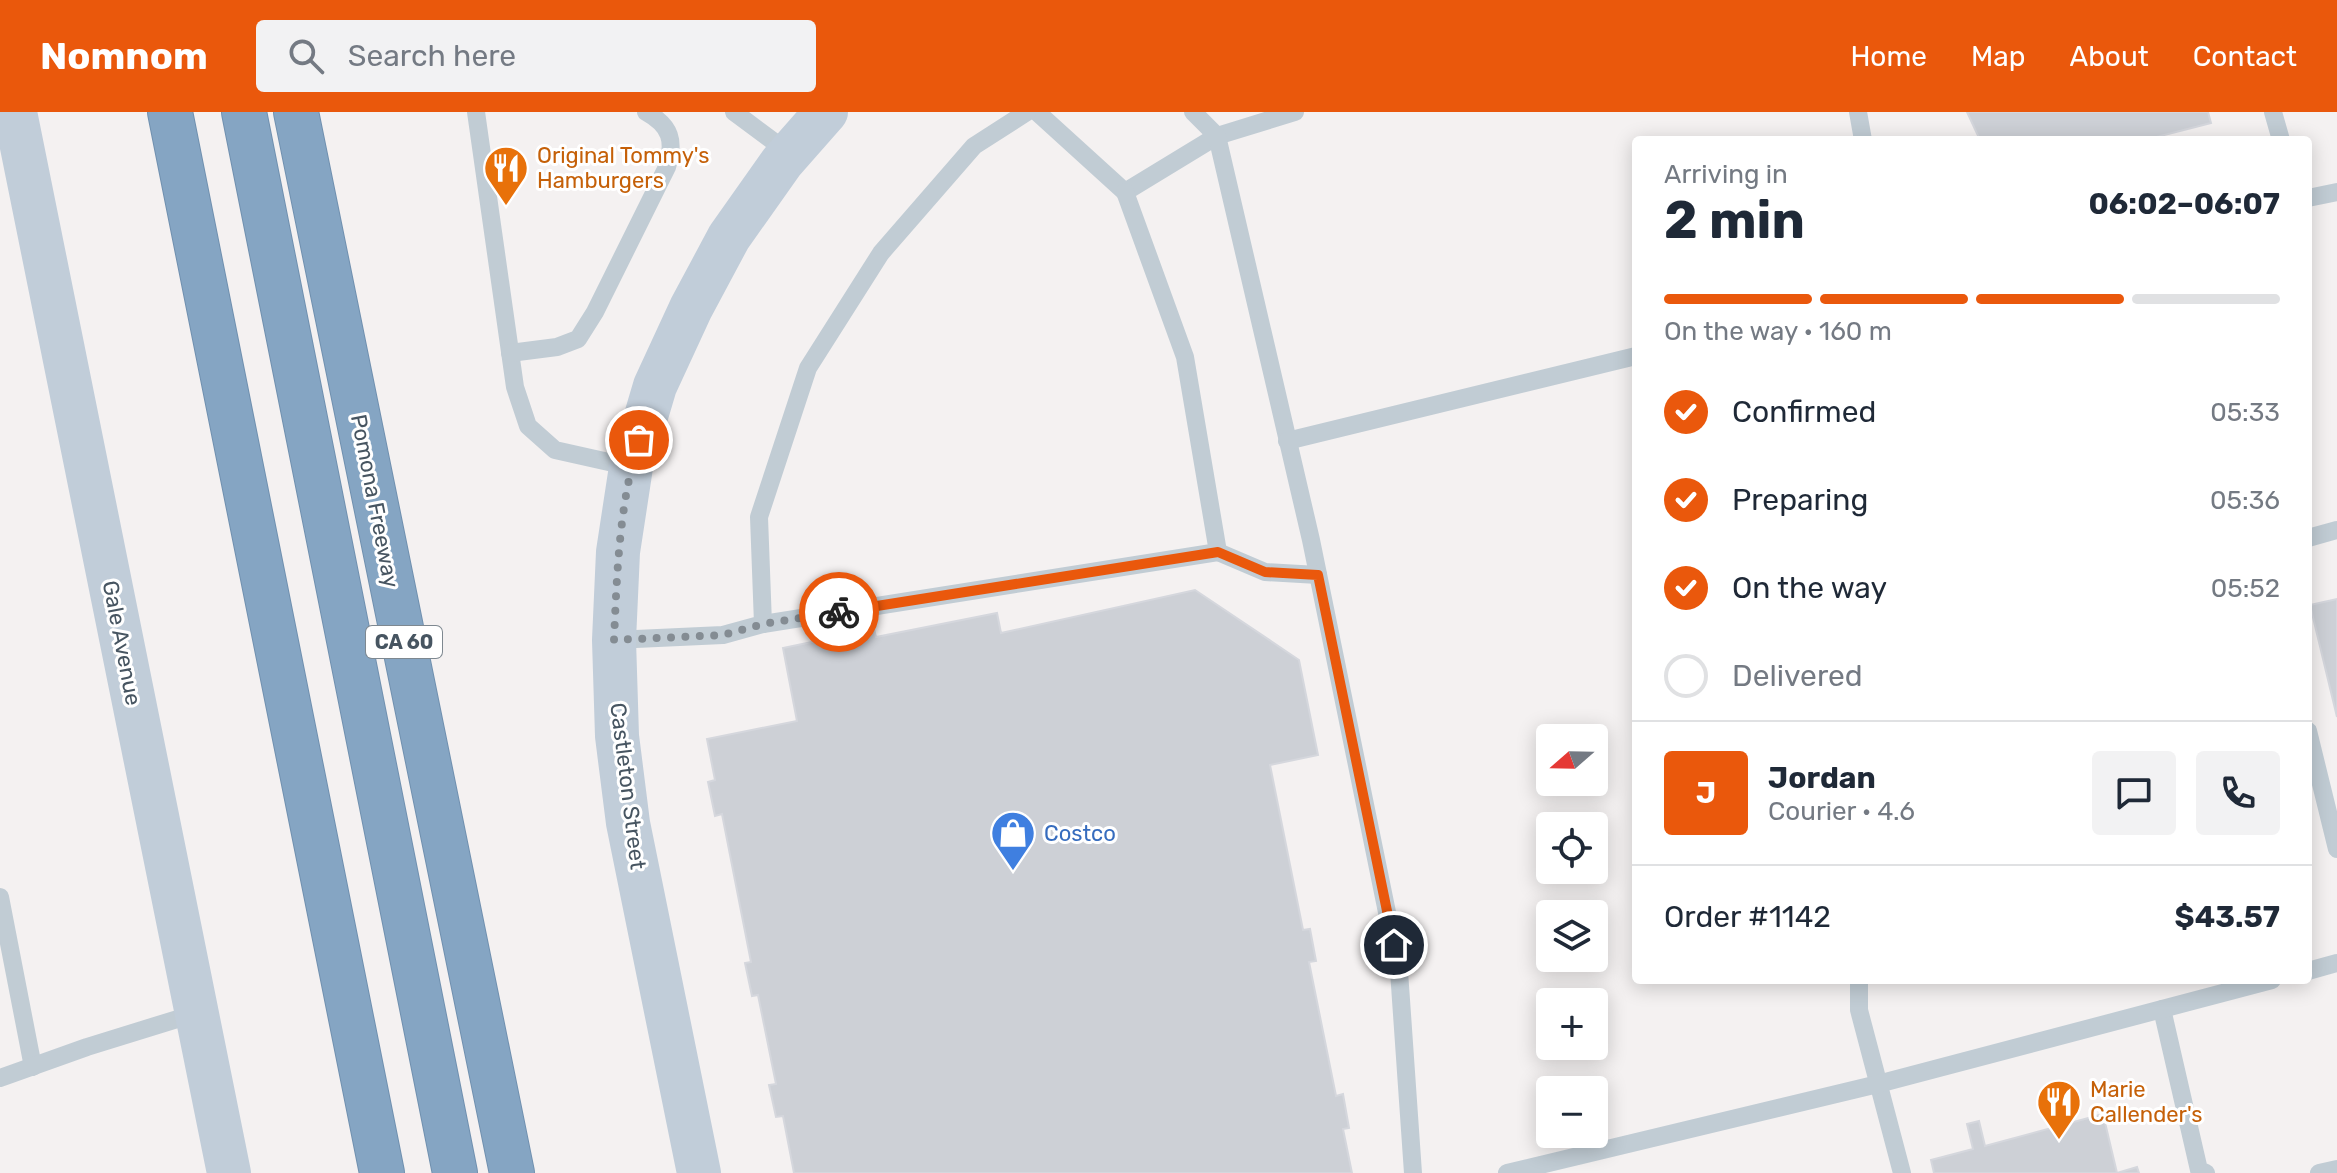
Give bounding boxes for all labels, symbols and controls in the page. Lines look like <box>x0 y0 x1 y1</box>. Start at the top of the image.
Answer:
search box <box>256 20 816 92</box>
text: Nomnom <box>40 33 208 79</box>
icon: search <box>284 34 328 78</box>
text: Search here <box>348 38 516 74</box>
text: Home <box>1850 40 1927 73</box>
text: Map <box>1971 40 2025 73</box>
text: About <box>2069 40 2149 73</box>
text: Contact <box>2193 40 2297 73</box>
place label: Original Tommy's Hamburgers <box>537 142 709 194</box>
restaurant icon: Original Tommy's Hamburgers <box>482 144 530 207</box>
text: Arriving in <box>1664 159 1788 190</box>
text: 06:02–06:07 <box>2088 186 2280 222</box>
text: 2 min <box>1664 189 1805 251</box>
text: On the way · 160 m <box>1664 316 1892 347</box>
icon: check <box>1664 390 1708 434</box>
text: Confirmed <box>1732 394 1876 430</box>
text: 05:33 <box>2210 397 2280 428</box>
pin <box>605 406 673 474</box>
street label: Pomona Freeway <box>345 412 405 590</box>
icon: bag <box>617 418 661 462</box>
icon: check <box>1664 478 1708 522</box>
text: Preparing <box>1732 482 1868 518</box>
text: 05:36 <box>2210 485 2280 516</box>
icon: check <box>1664 566 1708 610</box>
text: On the way <box>1732 570 1887 606</box>
courier <box>799 572 879 652</box>
text: 05:52 <box>2211 573 2280 604</box>
street label: Gale Avenue <box>97 578 147 708</box>
icon: bike <box>817 590 861 634</box>
road number: CA 60 <box>366 626 442 658</box>
text: Delivered <box>1732 658 1863 694</box>
street label: Castleton Street <box>604 701 652 871</box>
north arrow <box>1536 724 1608 796</box>
map controls <box>1536 724 1608 1148</box>
button: chat <box>2092 751 2176 835</box>
button: phone <box>2196 751 2280 835</box>
text: Jordan <box>1768 760 1876 796</box>
text: J <box>1696 775 1716 811</box>
text: Courier · 4.6 <box>1768 796 1915 827</box>
shop icon: Costco <box>989 809 1037 872</box>
button: locate <box>1536 812 1608 884</box>
place label: Costco <box>1044 820 1116 847</box>
text: Order #1142 <box>1664 899 1831 935</box>
text: $43.57 <box>2175 899 2280 935</box>
button: layers <box>1536 900 1608 972</box>
pin <box>1360 911 1428 979</box>
icon: home <box>1372 923 1416 967</box>
button: + <box>1536 988 1608 1060</box>
button: − <box>1536 1076 1608 1148</box>
place label: Marie Callender's <box>2090 1076 2202 1128</box>
restaurant icon: Marie Callender's <box>2035 1078 2083 1141</box>

